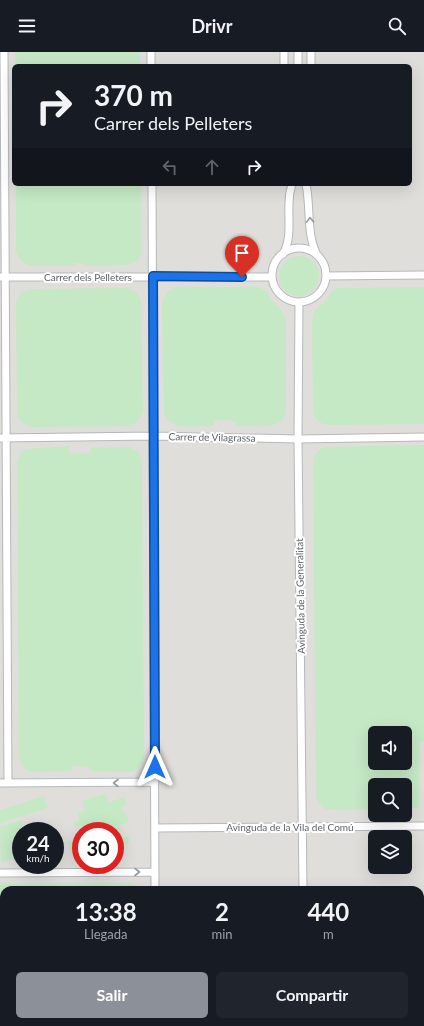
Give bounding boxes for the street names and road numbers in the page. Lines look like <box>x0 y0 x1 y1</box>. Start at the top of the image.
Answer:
street label: Carrer dels Pelleters <box>44 271 132 283</box>
street label: Carrer de Vilagrassa <box>168 430 256 444</box>
street label: Avinguda de la Generalitat <box>293 538 307 654</box>
street label: Avinguda de la Vila del Comú <box>226 821 354 833</box>

